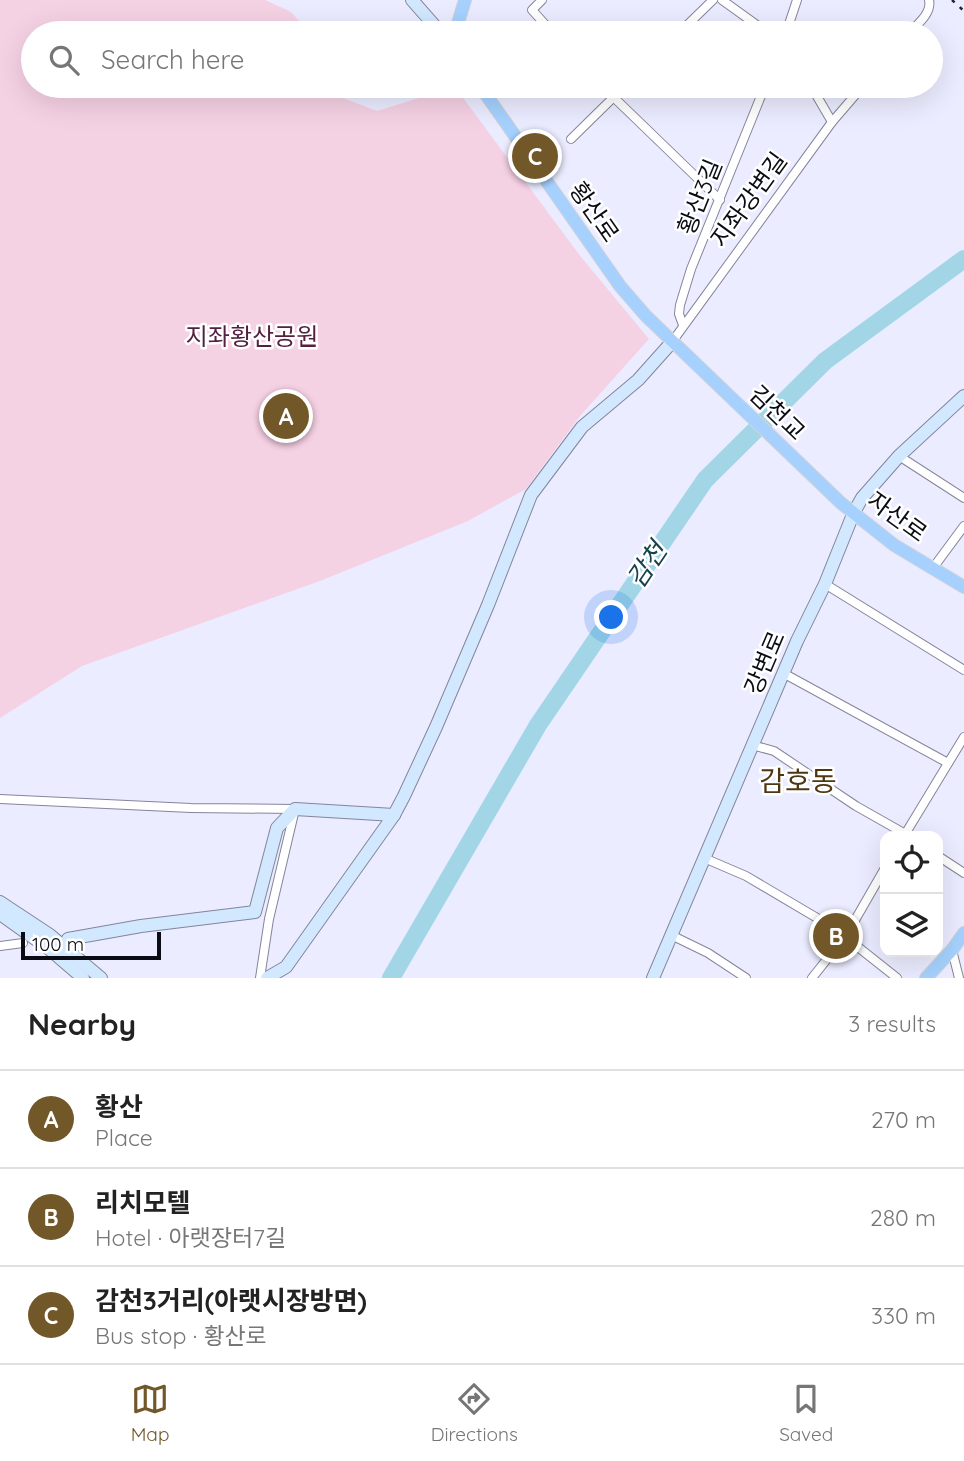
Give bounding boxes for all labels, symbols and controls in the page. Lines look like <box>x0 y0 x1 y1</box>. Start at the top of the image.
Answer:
search box <box>21 21 943 98</box>
icon: search <box>45 41 83 79</box>
text: Search here <box>101 43 245 76</box>
pin: C <box>512 130 558 182</box>
street label: 지좌강변길 <box>704 146 793 253</box>
street label: 황산3길 <box>670 154 728 239</box>
street label: 황산로 <box>564 176 626 247</box>
park label: 지좌황산공원 <box>186 321 318 351</box>
street label: 김천교 <box>743 378 812 446</box>
pin: A <box>263 390 309 442</box>
street label: 자산로 <box>862 485 933 548</box>
water label: 감천 <box>620 533 675 594</box>
your location <box>594 600 628 634</box>
street label: 강변로 <box>737 626 791 699</box>
district label: 감호동 <box>759 763 837 798</box>
map controls <box>880 831 943 957</box>
button: locate <box>880 831 943 894</box>
button: layers <box>880 894 943 957</box>
pin: B <box>813 910 859 962</box>
scale bar <box>21 929 161 961</box>
text: 100 m <box>32 932 84 956</box>
text: Nearby <box>28 1005 136 1043</box>
text: 3 results <box>848 1009 936 1038</box>
text: 황산 <box>95 1090 143 1123</box>
text: A <box>44 1105 58 1134</box>
text: 270 m <box>871 1105 936 1134</box>
text: Place <box>95 1123 153 1152</box>
text: 리치모텔 <box>95 1186 191 1219</box>
text: B <box>43 1203 59 1232</box>
text: 280 m <box>870 1203 936 1232</box>
text: Hotel · 아랫장터7길 <box>95 1223 286 1252</box>
text: 감천3거리(아랫시장방면) <box>95 1284 367 1317</box>
text: C <box>44 1301 58 1330</box>
text: 330 m <box>871 1301 936 1330</box>
text: Bus stop · 황산로 <box>95 1321 267 1350</box>
tab: Map <box>131 1380 169 1446</box>
tab: Directions <box>431 1380 518 1446</box>
tab: Saved <box>779 1380 833 1446</box>

